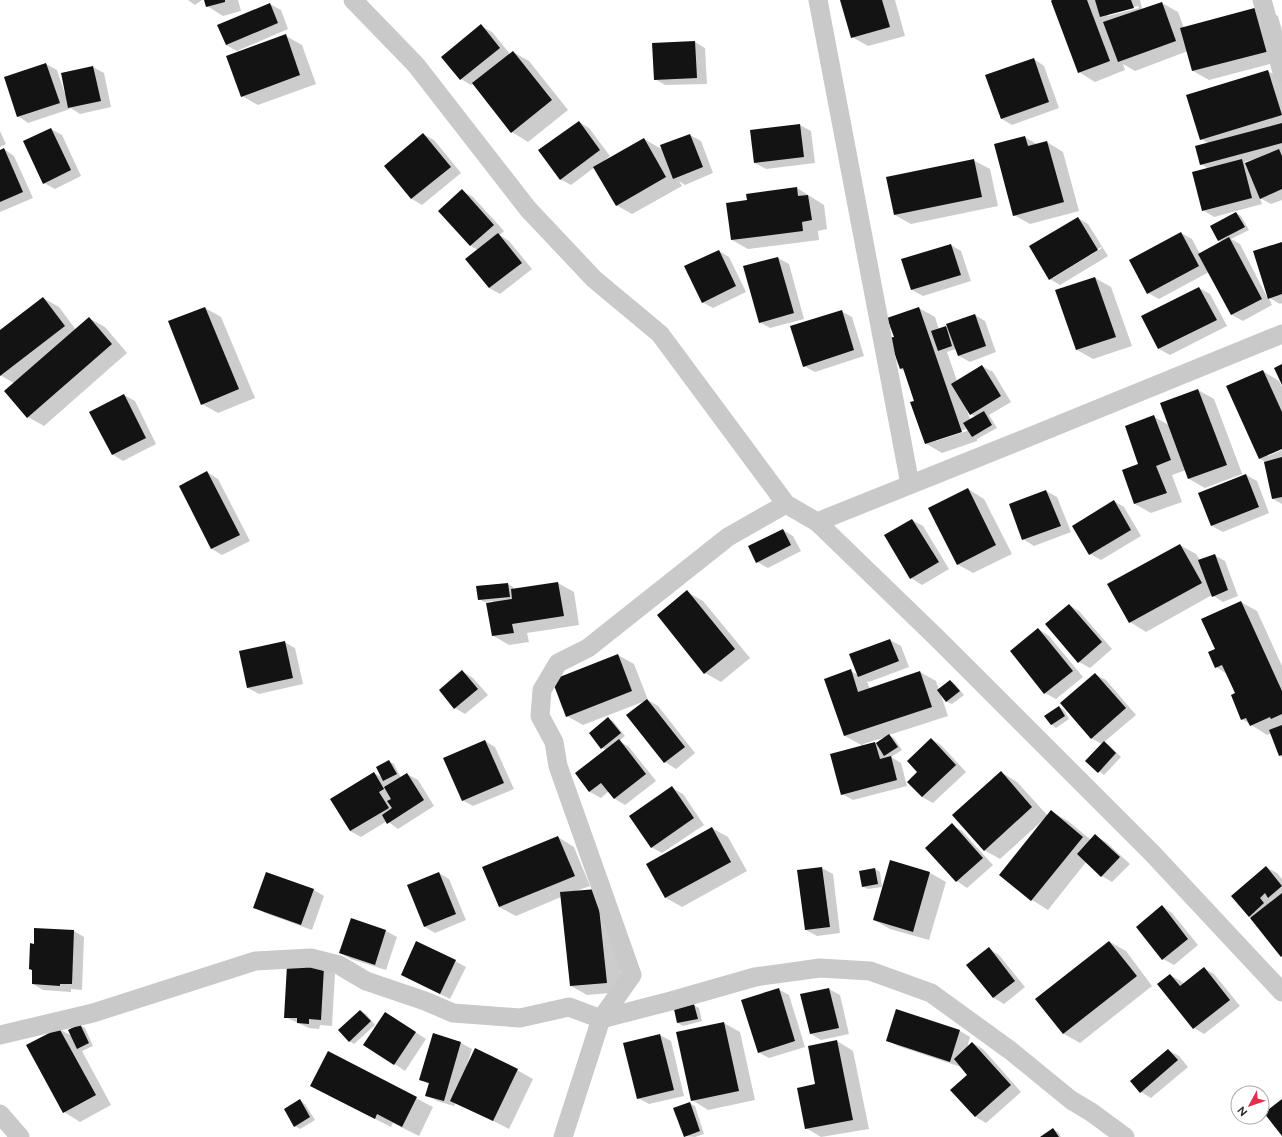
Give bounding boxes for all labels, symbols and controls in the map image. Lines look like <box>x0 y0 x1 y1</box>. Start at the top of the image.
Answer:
north arrow <box>1230 1085 1270 1125</box>
text: N <box>1235 1104 1250 1119</box>

